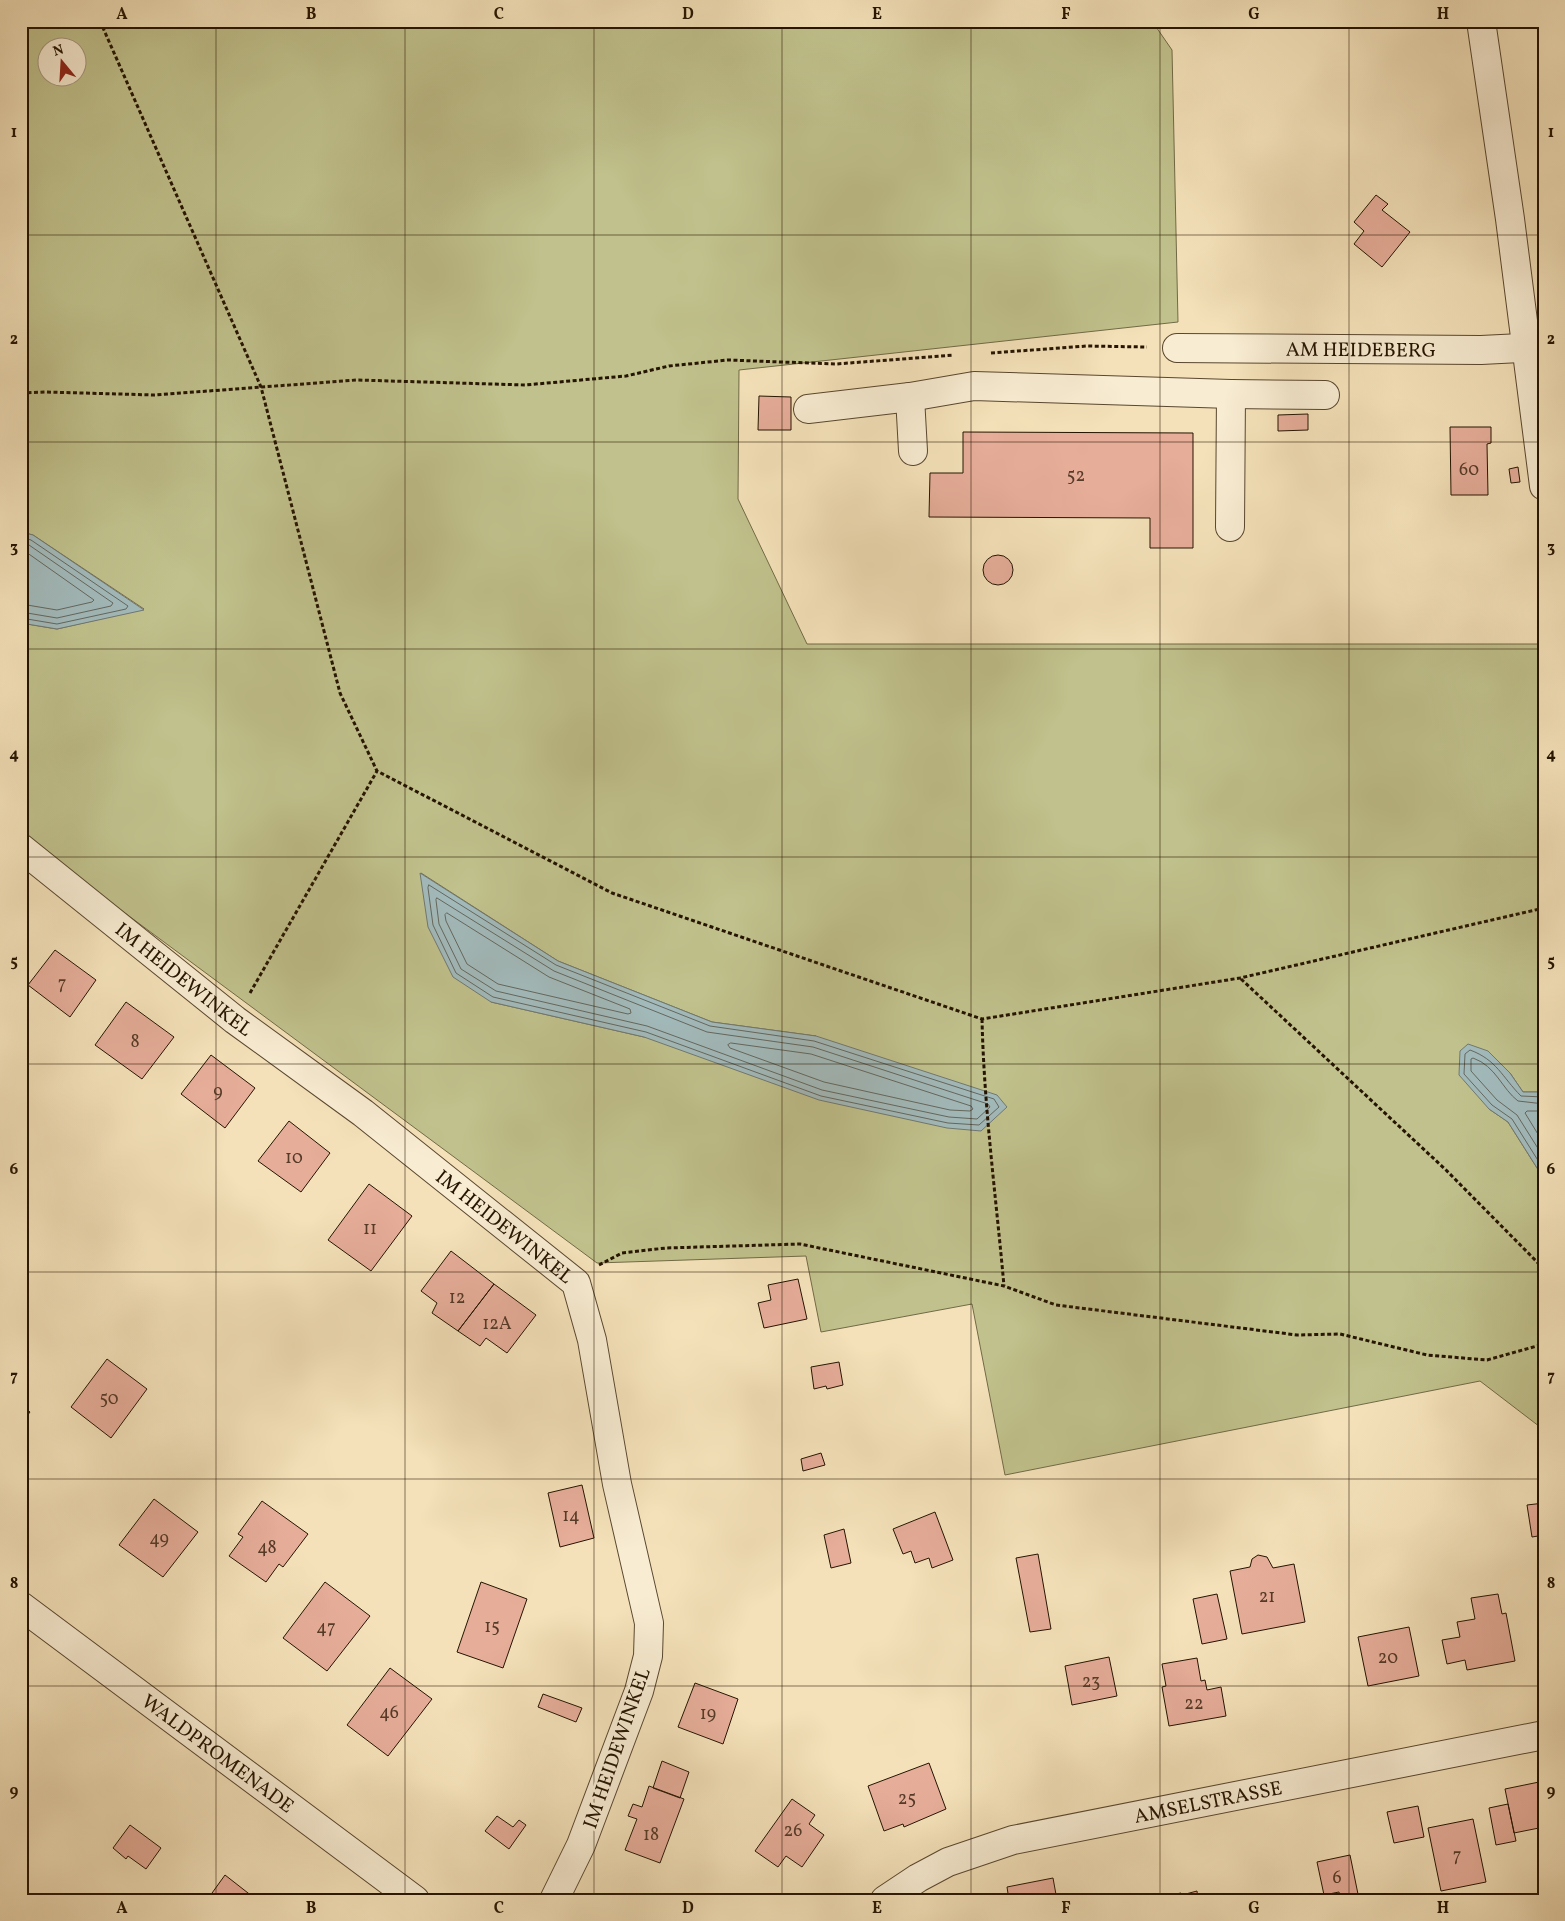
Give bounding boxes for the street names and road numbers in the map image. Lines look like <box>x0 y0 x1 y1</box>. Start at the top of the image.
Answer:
street label: AM HEIDEBERG <box>1286 337 1436 366</box>
street label: IM HEIDEWINKEL <box>108 917 257 1044</box>
street label: IM HEIDEWINKEL <box>429 1164 578 1291</box>
street label: IM HEIDEWINKEL <box>577 1664 659 1833</box>
street label: WALDPROMENADE <box>135 1689 299 1821</box>
street label: AMSELSTRASSE <box>1132 1775 1285 1832</box>

